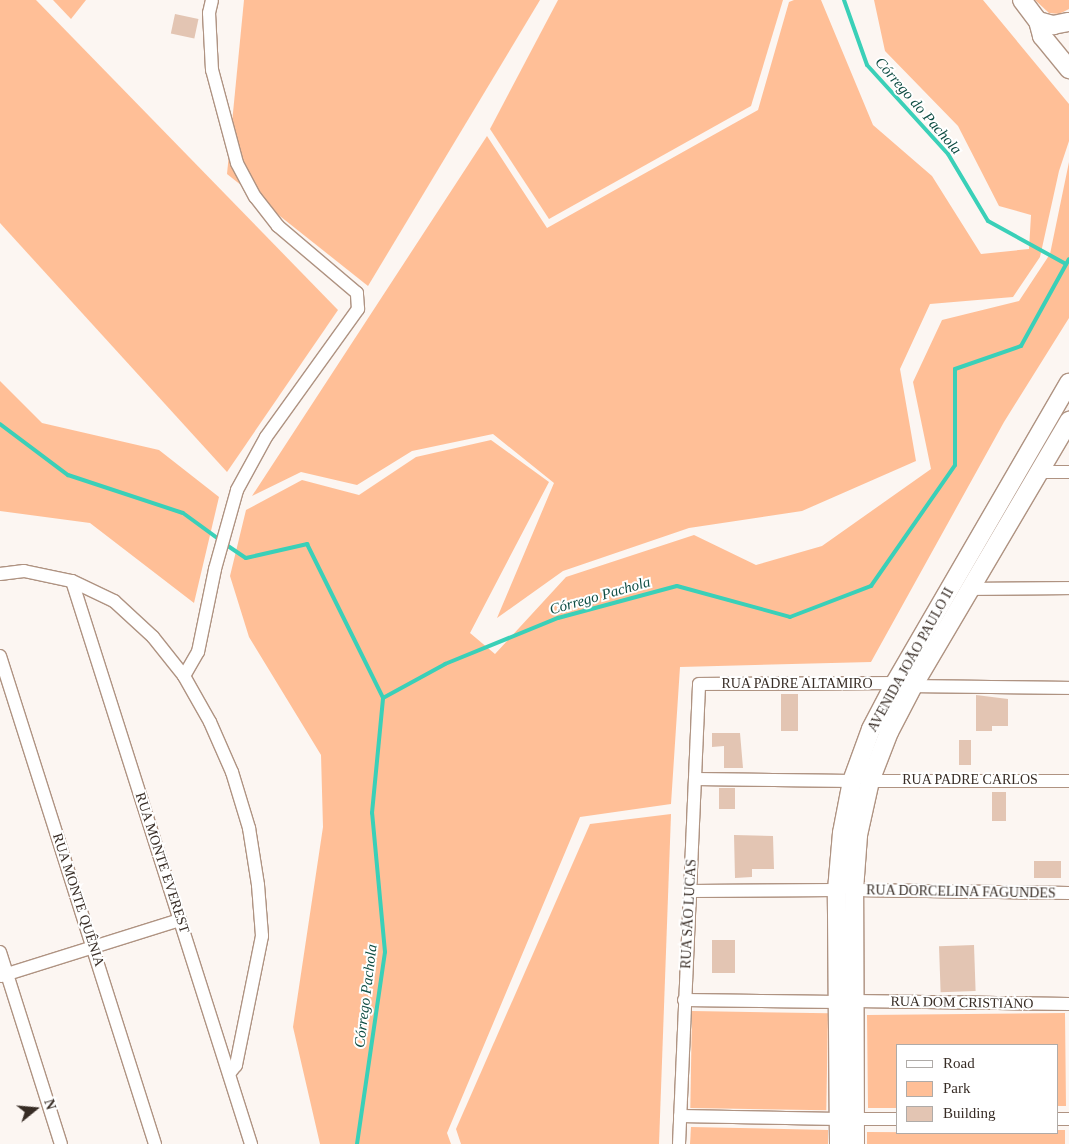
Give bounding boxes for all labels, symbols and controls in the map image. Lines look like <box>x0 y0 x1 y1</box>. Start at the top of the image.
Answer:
water label: Córrego do Pachola <box>871 54 965 158</box>
water label: Córrego Pachola <box>548 573 652 619</box>
street label: AVENIDA JOÃO PAULO II <box>864 585 958 735</box>
street label: RUA PADRE ALTAMIRO <box>721 676 873 692</box>
street label: RUA PADRE CARLOS <box>902 772 1038 788</box>
street label: RUA MONTE EVEREST <box>131 790 193 936</box>
street label: RUA MONTE QUÊNIA <box>48 831 108 969</box>
street label: RUA SÃO LUCAS <box>678 858 700 970</box>
street label: RUA DORCELINA FAGUNDES <box>865 882 1057 902</box>
water label: Córrego Pachola <box>351 943 381 1049</box>
street label: RUA DOM CRISTIANO <box>890 993 1034 1013</box>
legend <box>896 1044 1059 1134</box>
text: Road <box>943 1055 975 1071</box>
text: Park <box>943 1080 971 1096</box>
north arrow <box>10 1084 60 1134</box>
text: N <box>41 1097 58 1112</box>
text: Building <box>943 1105 996 1121</box>

